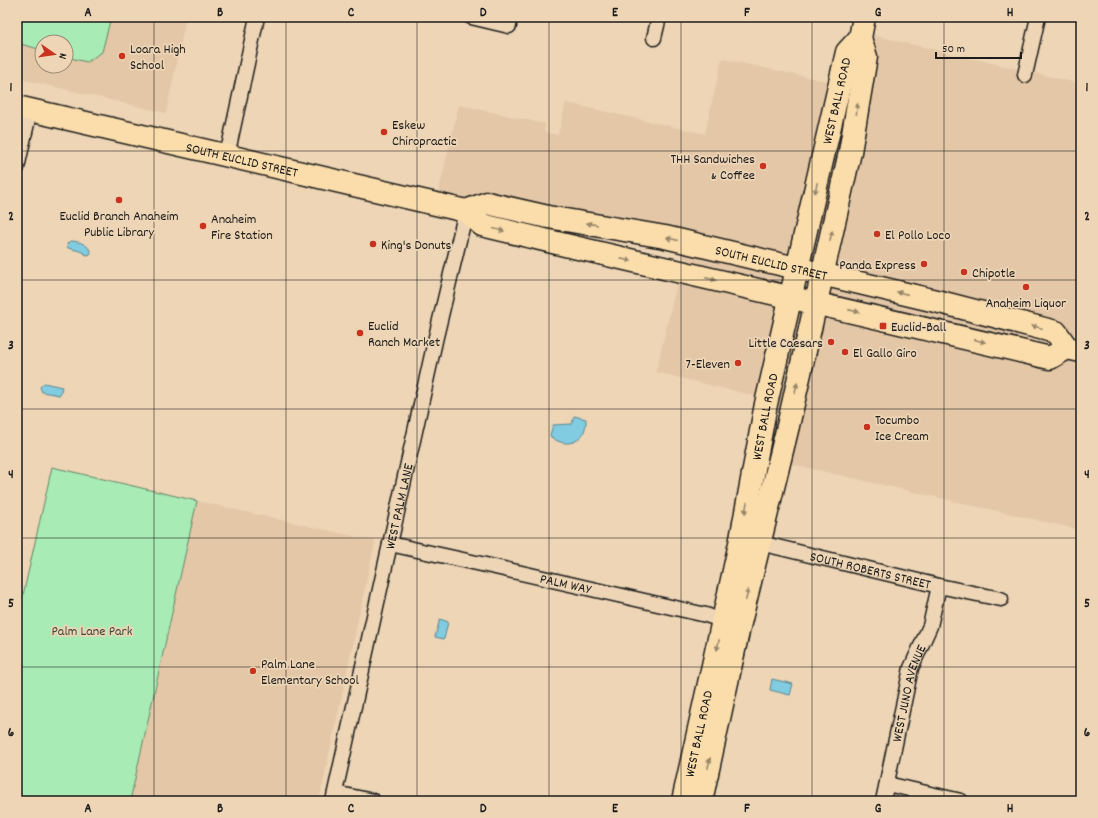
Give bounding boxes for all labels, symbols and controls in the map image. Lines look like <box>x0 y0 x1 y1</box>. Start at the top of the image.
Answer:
text: A <box>84 4 92 23</box>
text: B <box>217 4 223 23</box>
text: C <box>348 4 355 23</box>
text: D <box>480 4 487 23</box>
text: E <box>612 4 619 23</box>
text: F <box>744 4 750 23</box>
text: G <box>875 4 882 23</box>
text: H <box>1007 4 1014 23</box>
north arrow <box>34 34 74 74</box>
scale bar <box>936 34 1021 60</box>
place label: Loara High School <box>130 40 186 76</box>
text: 50 m <box>942 41 965 58</box>
text: N <box>53 51 70 61</box>
marker: Loara High School <box>117 51 127 61</box>
street label: WEST BALL ROAD <box>818 56 857 146</box>
text: 1 <box>10 79 13 98</box>
text: 1 <box>1086 79 1089 98</box>
one-way arrow <box>854 103 860 115</box>
place label: Eskew Chiropractic <box>392 116 457 152</box>
marker: Eskew Chiropractic <box>379 127 389 137</box>
street label: SOUTH EUCLID STREET <box>184 138 300 184</box>
place label: THH Sandwiches & Coffee <box>670 150 755 186</box>
marker: THH Sandwiches & Coffee <box>758 161 768 171</box>
one-way arrow <box>813 182 819 194</box>
marker: Euclid Branch Anaheim Public Library <box>114 195 124 205</box>
place label: Euclid Branch Anaheim Public Library <box>59 207 179 243</box>
text: 2 <box>8 208 14 227</box>
text: 2 <box>1084 208 1090 227</box>
place label: Anaheim Fire Station <box>211 210 273 246</box>
marker: Anaheim Fire Station <box>198 221 208 231</box>
one-way arrow <box>586 221 598 227</box>
place label: El Pollo Loco <box>885 226 950 246</box>
one-way arrow <box>493 227 505 233</box>
marker: El Pollo Loco <box>872 229 882 239</box>
one-way arrow <box>828 230 834 242</box>
place label: King's Donuts <box>381 236 452 256</box>
one-way arrow <box>666 236 678 242</box>
marker: King's Donuts <box>368 239 378 249</box>
street label: SOUTH EUCLID STREET <box>713 241 829 287</box>
place label: Panda Express <box>839 256 916 276</box>
one-way arrow <box>619 257 632 263</box>
marker: Panda Express <box>919 259 929 269</box>
place label: Chipotle <box>972 264 1015 284</box>
marker: Chipotle <box>959 267 969 277</box>
one-way arrow <box>704 277 717 283</box>
marker: Anaheim Liquor <box>1021 282 1031 292</box>
one-way arrow <box>896 290 909 296</box>
place label: Anaheim Liquor <box>986 294 1067 314</box>
one-way arrow <box>848 309 860 315</box>
place label: Euclid Ranch Market <box>368 317 440 353</box>
place label: Euclid-Ball <box>891 318 947 338</box>
marker: Euclid-Ball <box>878 321 888 331</box>
one-way arrow <box>1031 324 1043 330</box>
marker: Euclid Ranch Market <box>355 328 365 338</box>
place label: Little Caesars <box>748 334 823 354</box>
text: 3 <box>8 337 14 356</box>
marker: Little Caesars <box>826 337 836 347</box>
text: 3 <box>1084 337 1090 356</box>
one-way arrow <box>975 338 987 344</box>
place label: El Gallo Giro <box>853 344 917 364</box>
marker: El Gallo Giro <box>840 347 850 357</box>
place label: 7-Eleven <box>686 355 730 375</box>
marker: 7-Eleven <box>733 358 743 368</box>
street label: WEST BALL ROAD <box>748 372 785 462</box>
one-way arrow <box>794 382 800 394</box>
place label: Tocumbo Ice Cream <box>875 411 929 447</box>
marker: Tocumbo Ice Cream <box>862 422 872 432</box>
street label: WEST PALM LANE <box>381 461 420 551</box>
text: 4 <box>8 466 14 485</box>
text: 4 <box>1084 466 1090 485</box>
one-way arrow <box>743 502 749 514</box>
street label: SOUTH ROBERTS STREET <box>808 547 933 596</box>
street label: PALM WAY <box>538 569 594 601</box>
one-way arrow <box>744 589 750 601</box>
text: 5 <box>8 595 14 614</box>
text: 5 <box>1084 595 1090 614</box>
park label: Palm Lane Park <box>51 622 133 642</box>
one-way arrow <box>714 639 720 651</box>
street label: WEST JUNO AVENUE <box>888 641 933 744</box>
place label: Palm Lane Elementary School <box>261 655 360 691</box>
marker: Palm Lane Elementary School <box>248 666 258 676</box>
street label: WEST BALL ROAD <box>681 689 719 779</box>
text: 6 <box>8 724 15 743</box>
text: 6 <box>1084 724 1091 743</box>
one-way arrow <box>707 757 713 769</box>
text: A <box>84 800 92 818</box>
text: B <box>217 800 223 818</box>
text: C <box>348 800 355 818</box>
text: D <box>480 800 487 818</box>
text: E <box>612 800 619 818</box>
text: F <box>744 800 750 818</box>
text: G <box>875 800 882 818</box>
text: H <box>1007 800 1014 818</box>

